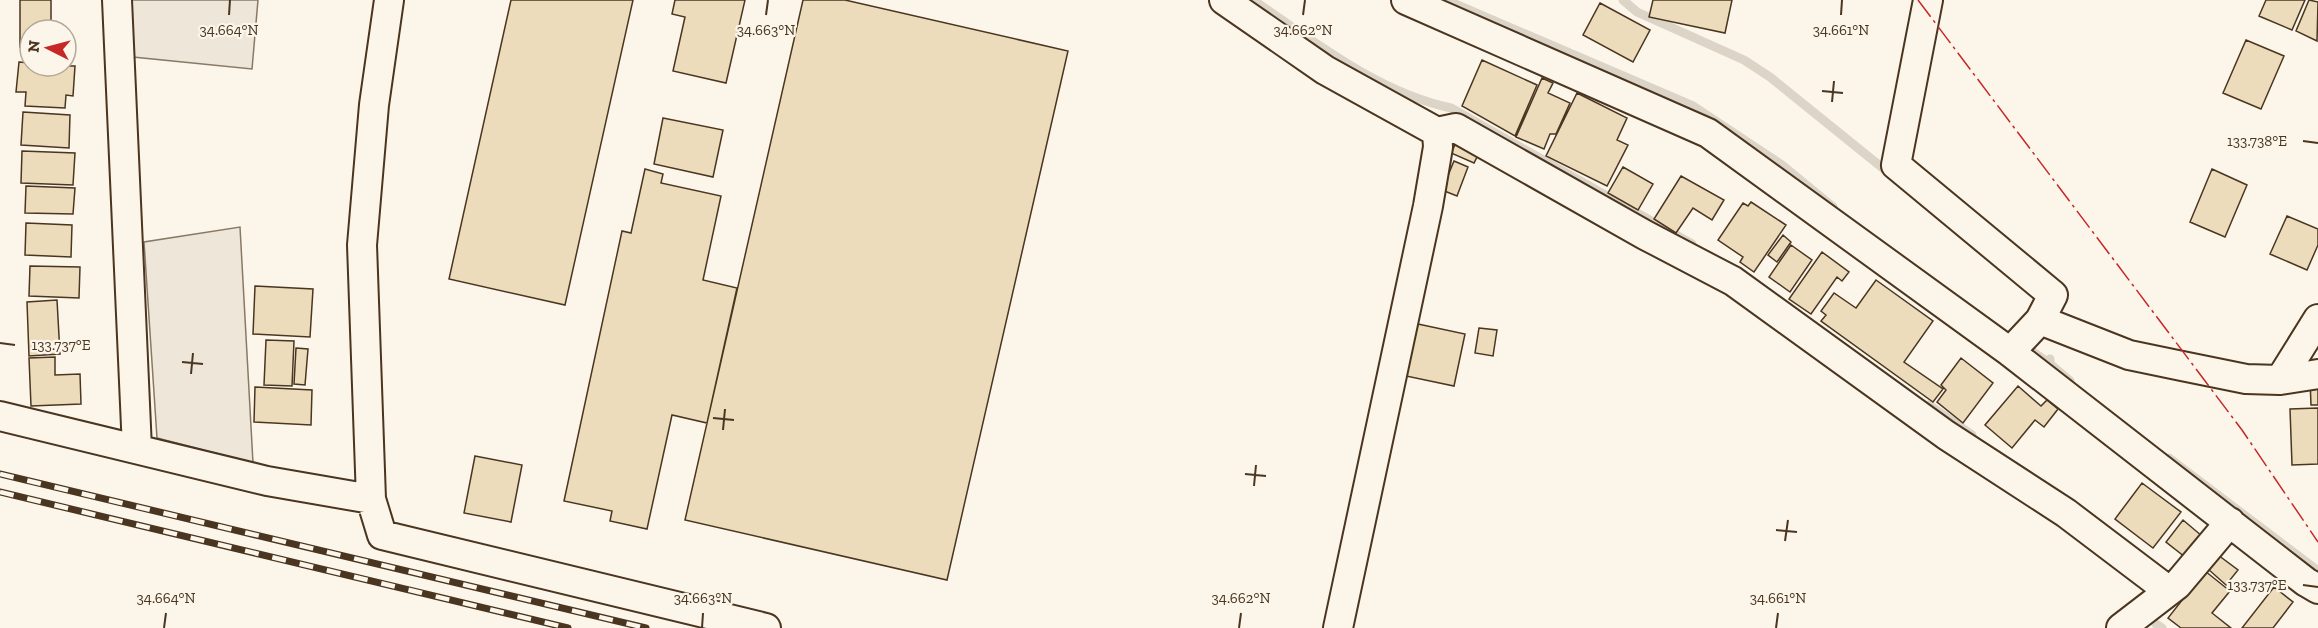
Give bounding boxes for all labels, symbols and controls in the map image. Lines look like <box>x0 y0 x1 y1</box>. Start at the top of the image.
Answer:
north arrow <box>18 18 78 78</box>
text: 34.664°N <box>199 21 259 39</box>
text: 34.663°N <box>737 21 795 39</box>
text: 34.662°N <box>1274 21 1332 39</box>
text: 34.661°N <box>1813 21 1869 39</box>
text: N <box>23 39 44 54</box>
text: 133.738°E <box>2227 132 2287 150</box>
text: 133.737°E <box>31 336 91 354</box>
text: 133.737°E <box>2227 576 2287 594</box>
text: 34.664°N <box>136 589 196 607</box>
text: 34.663°N <box>674 589 732 607</box>
text: 34.662°N <box>1212 589 1270 607</box>
text: 34.661°N <box>1750 589 1806 607</box>

